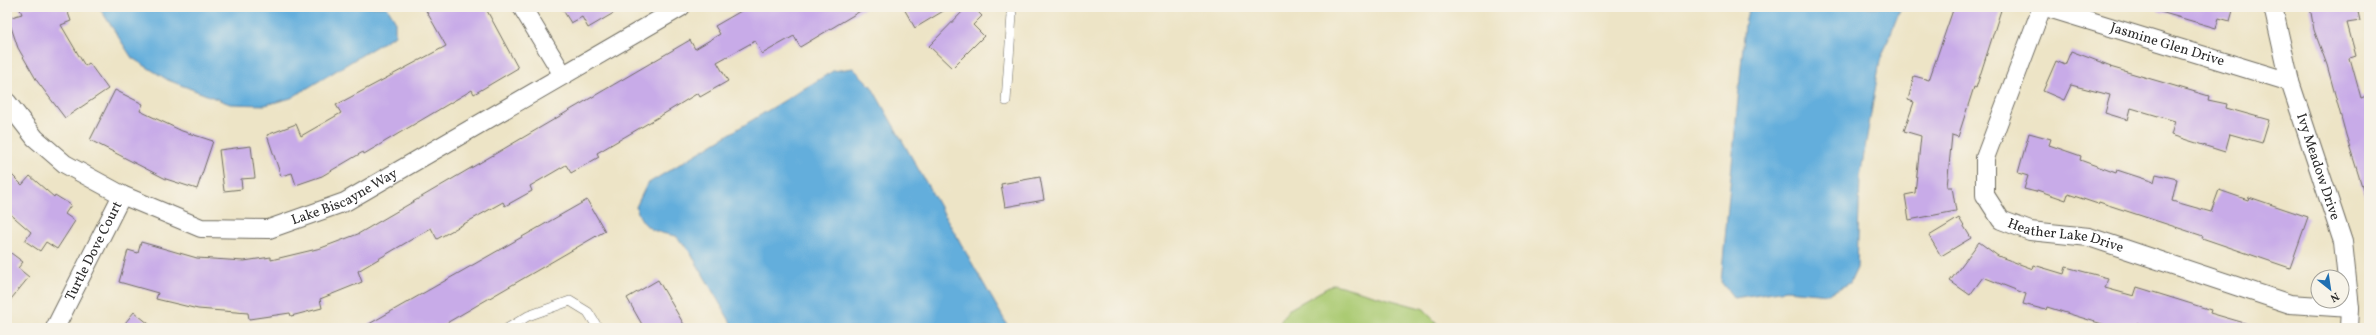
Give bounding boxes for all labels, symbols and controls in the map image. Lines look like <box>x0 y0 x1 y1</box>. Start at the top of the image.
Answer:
street label: Jasmine Glen Drive <box>2108 18 2227 71</box>
street label: Ivy Meadow Drive <box>2291 111 2345 223</box>
street label: Lake Biscayne Way <box>289 164 401 230</box>
street label: Turtle Dove Court <box>61 198 127 304</box>
street label: Heather Lake Drive <box>2005 214 2126 257</box>
north arrow <box>2310 269 2350 309</box>
text: N <box>2327 288 2341 305</box>

